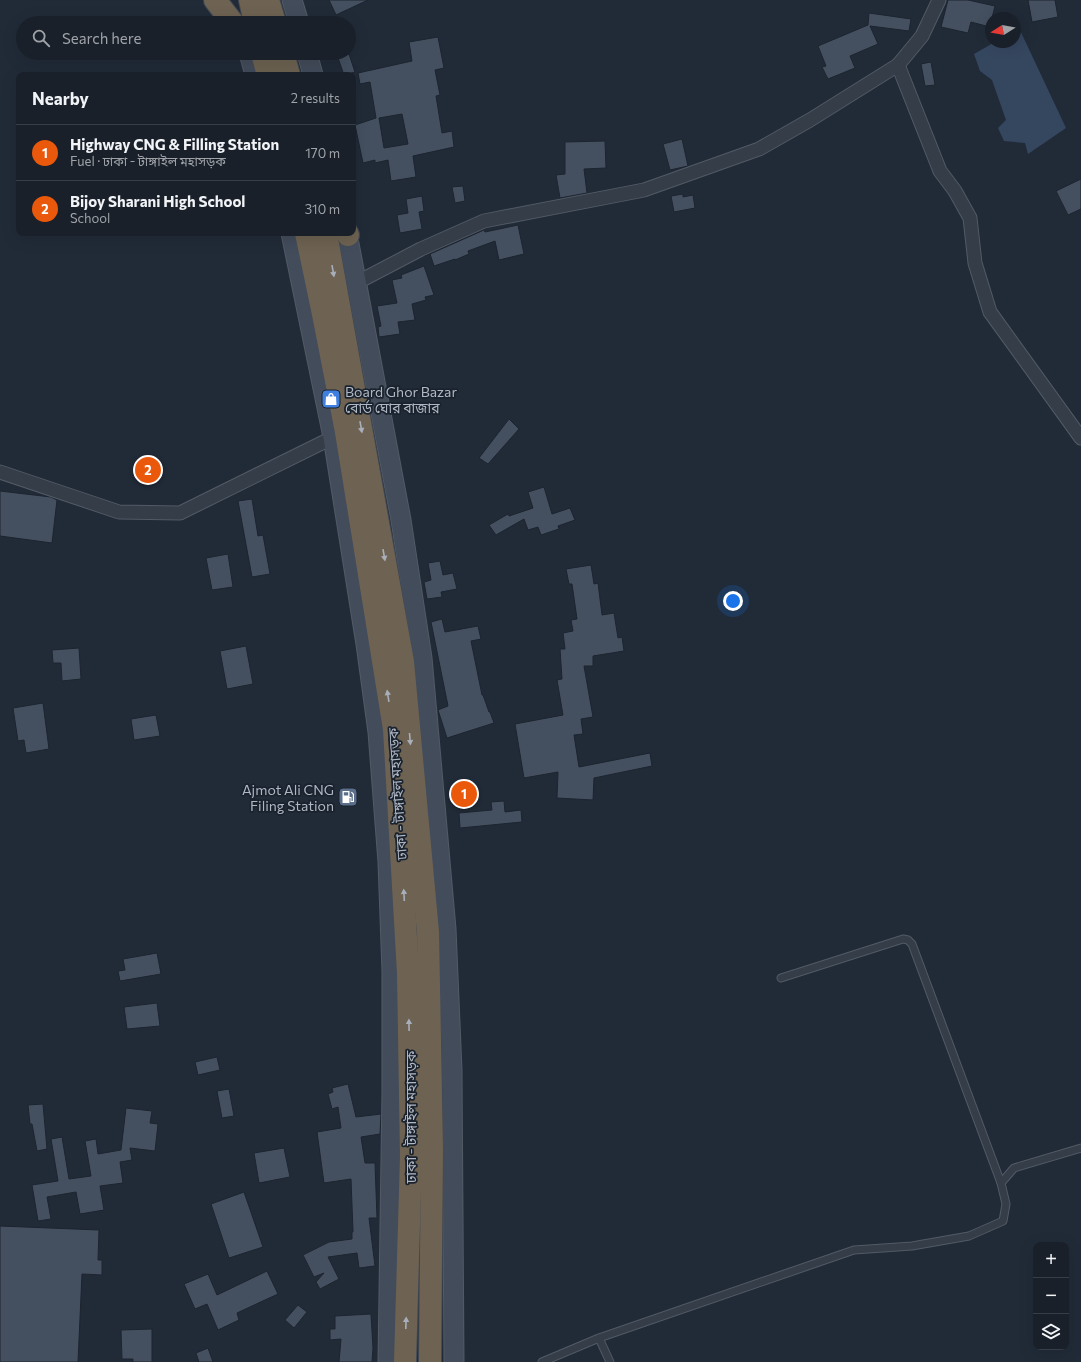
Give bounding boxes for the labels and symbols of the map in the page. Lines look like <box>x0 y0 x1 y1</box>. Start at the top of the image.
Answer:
north arrow <box>985 12 1021 48</box>
one-way arrow <box>331 265 337 278</box>
place label: Board Ghor Bazar বোর্ড ঘোর বাজার <box>345 383 457 416</box>
shop icon: Board Ghor Bazar বোর্ড ঘোর বাজার <box>320 388 342 410</box>
one-way arrow <box>358 421 364 433</box>
pin: 2 <box>135 455 161 485</box>
one-way arrow <box>381 549 387 561</box>
your location <box>723 591 743 611</box>
one-way arrow <box>385 690 391 702</box>
street label: ঢাকা - টাঙ্গাইল মহাসড়ক <box>384 727 410 862</box>
one-way arrow <box>407 733 414 745</box>
pin: 1 <box>451 779 477 809</box>
place label: Ajmot Ali CNG Filing Station <box>242 781 334 814</box>
fuel station icon: Ajmot Ali CNG Filing Station <box>337 786 359 808</box>
one-way arrow <box>400 889 407 901</box>
one-way arrow <box>406 1018 412 1031</box>
street label: ঢাকা - টাঙ্গাইল মহাসড়ক <box>402 1050 419 1184</box>
one-way arrow <box>403 1317 410 1329</box>

